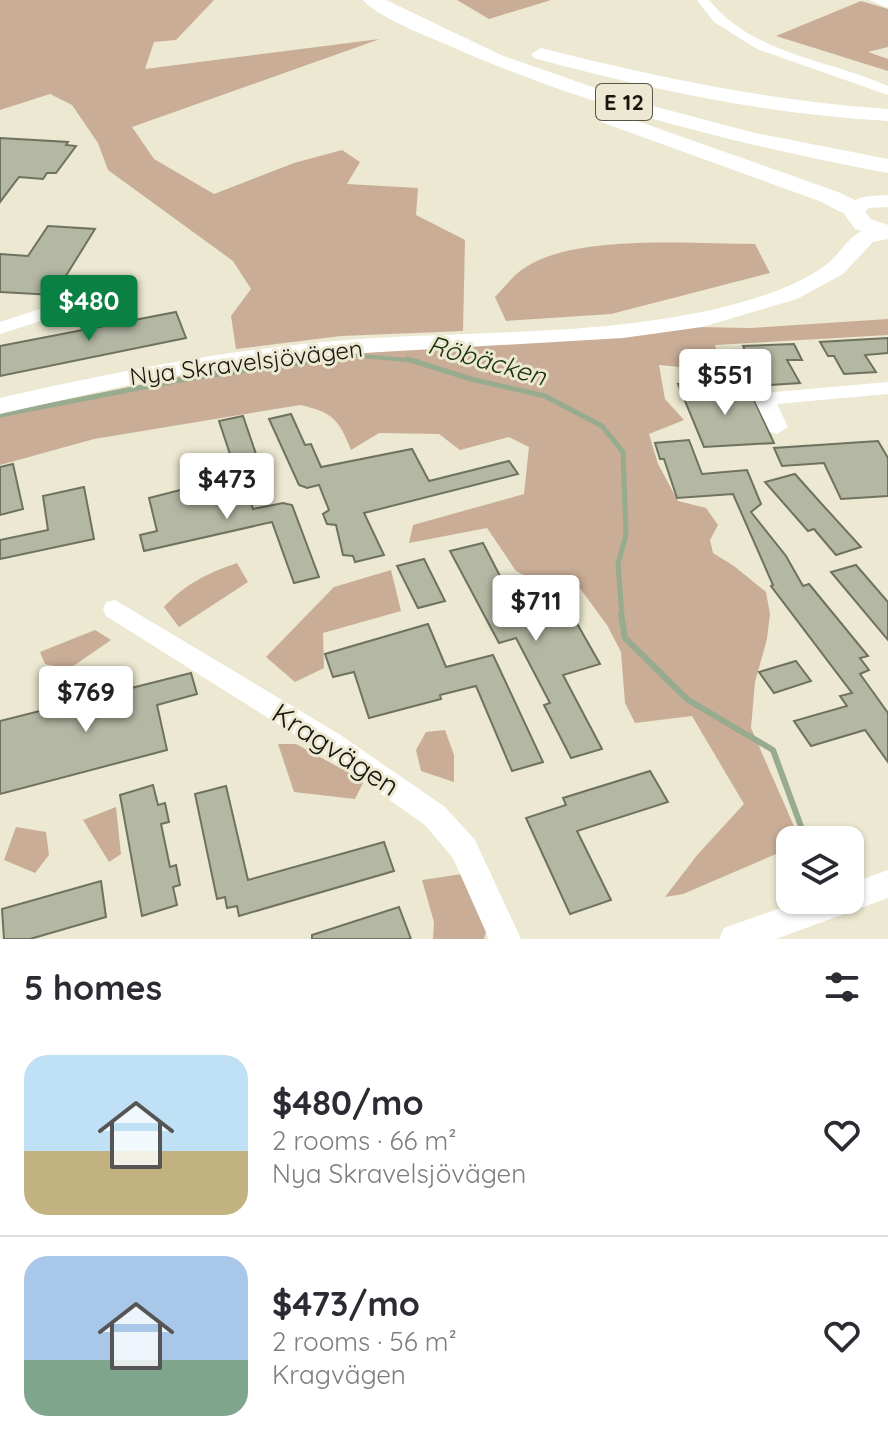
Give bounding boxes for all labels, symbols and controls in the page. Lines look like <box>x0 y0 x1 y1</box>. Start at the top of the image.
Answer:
road number: E 12 <box>596 84 652 120</box>
pin: $480 <box>42 275 136 343</box>
text: $480 <box>58 284 120 317</box>
water label: Röbäcken <box>424 327 551 393</box>
street label: Nya Skravelsjövägen <box>128 333 364 391</box>
pin: $551 <box>678 349 772 417</box>
text: $551 <box>697 358 753 391</box>
pin: $473 <box>180 453 274 521</box>
text: $473 <box>198 462 256 495</box>
pin: $711 <box>489 575 583 643</box>
text: $711 <box>510 584 562 617</box>
pin: $769 <box>39 666 133 734</box>
text: $769 <box>57 675 115 708</box>
street label: Kragvägen <box>266 695 406 803</box>
map controls <box>776 826 864 914</box>
button: layers <box>776 826 864 914</box>
icon: filters <box>820 965 864 1009</box>
text: 5 homes <box>24 966 162 1009</box>
text: $480/mo <box>272 1081 424 1124</box>
icon: home <box>88 1087 184 1183</box>
icon: heart <box>820 1113 864 1157</box>
text: 2 rooms · 66 m² <box>272 1124 457 1157</box>
text: Nya Skravelsjövägen <box>272 1157 526 1190</box>
text: $473/mo <box>272 1282 420 1325</box>
icon: home <box>88 1288 184 1384</box>
icon: heart <box>820 1314 864 1358</box>
text: 2 rooms · 56 m² <box>272 1325 457 1358</box>
text: Kragvägen <box>272 1358 406 1391</box>

